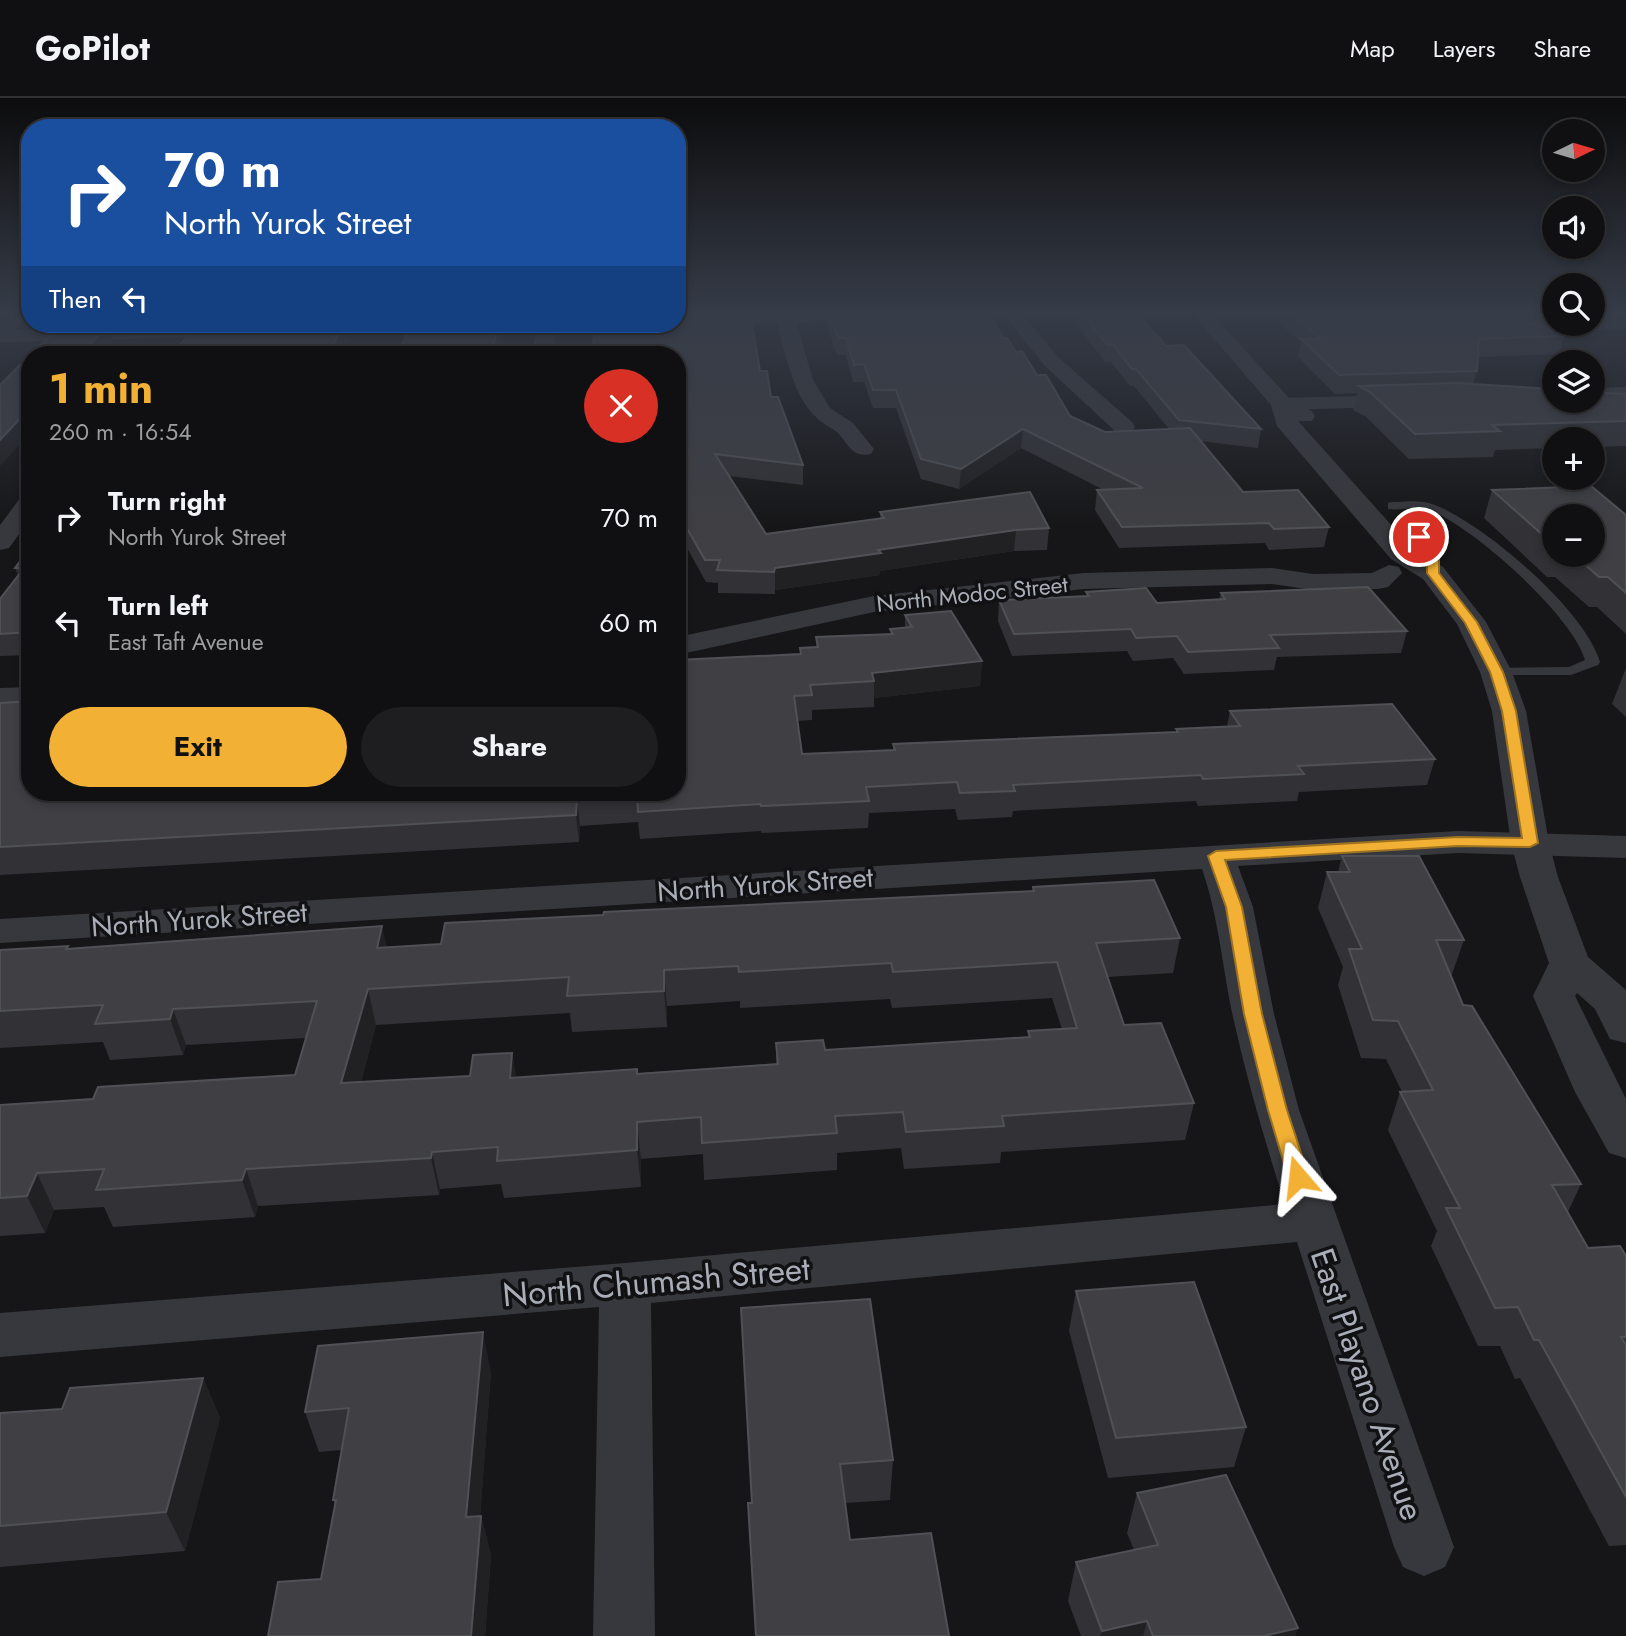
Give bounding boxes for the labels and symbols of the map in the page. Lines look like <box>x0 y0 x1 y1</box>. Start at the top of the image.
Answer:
north arrow <box>1542 119 1605 182</box>
pin <box>1389 507 1449 567</box>
street label: North Modoc Street <box>875 567 1070 621</box>
street label: North Yurok Street <box>656 856 875 913</box>
street label: North Yurok Street <box>90 891 309 948</box>
position arrow <box>1261 1140 1335 1214</box>
street label: East Playano Avenue <box>1299 1242 1436 1527</box>
street label: North Chumash Street <box>500 1245 812 1318</box>

